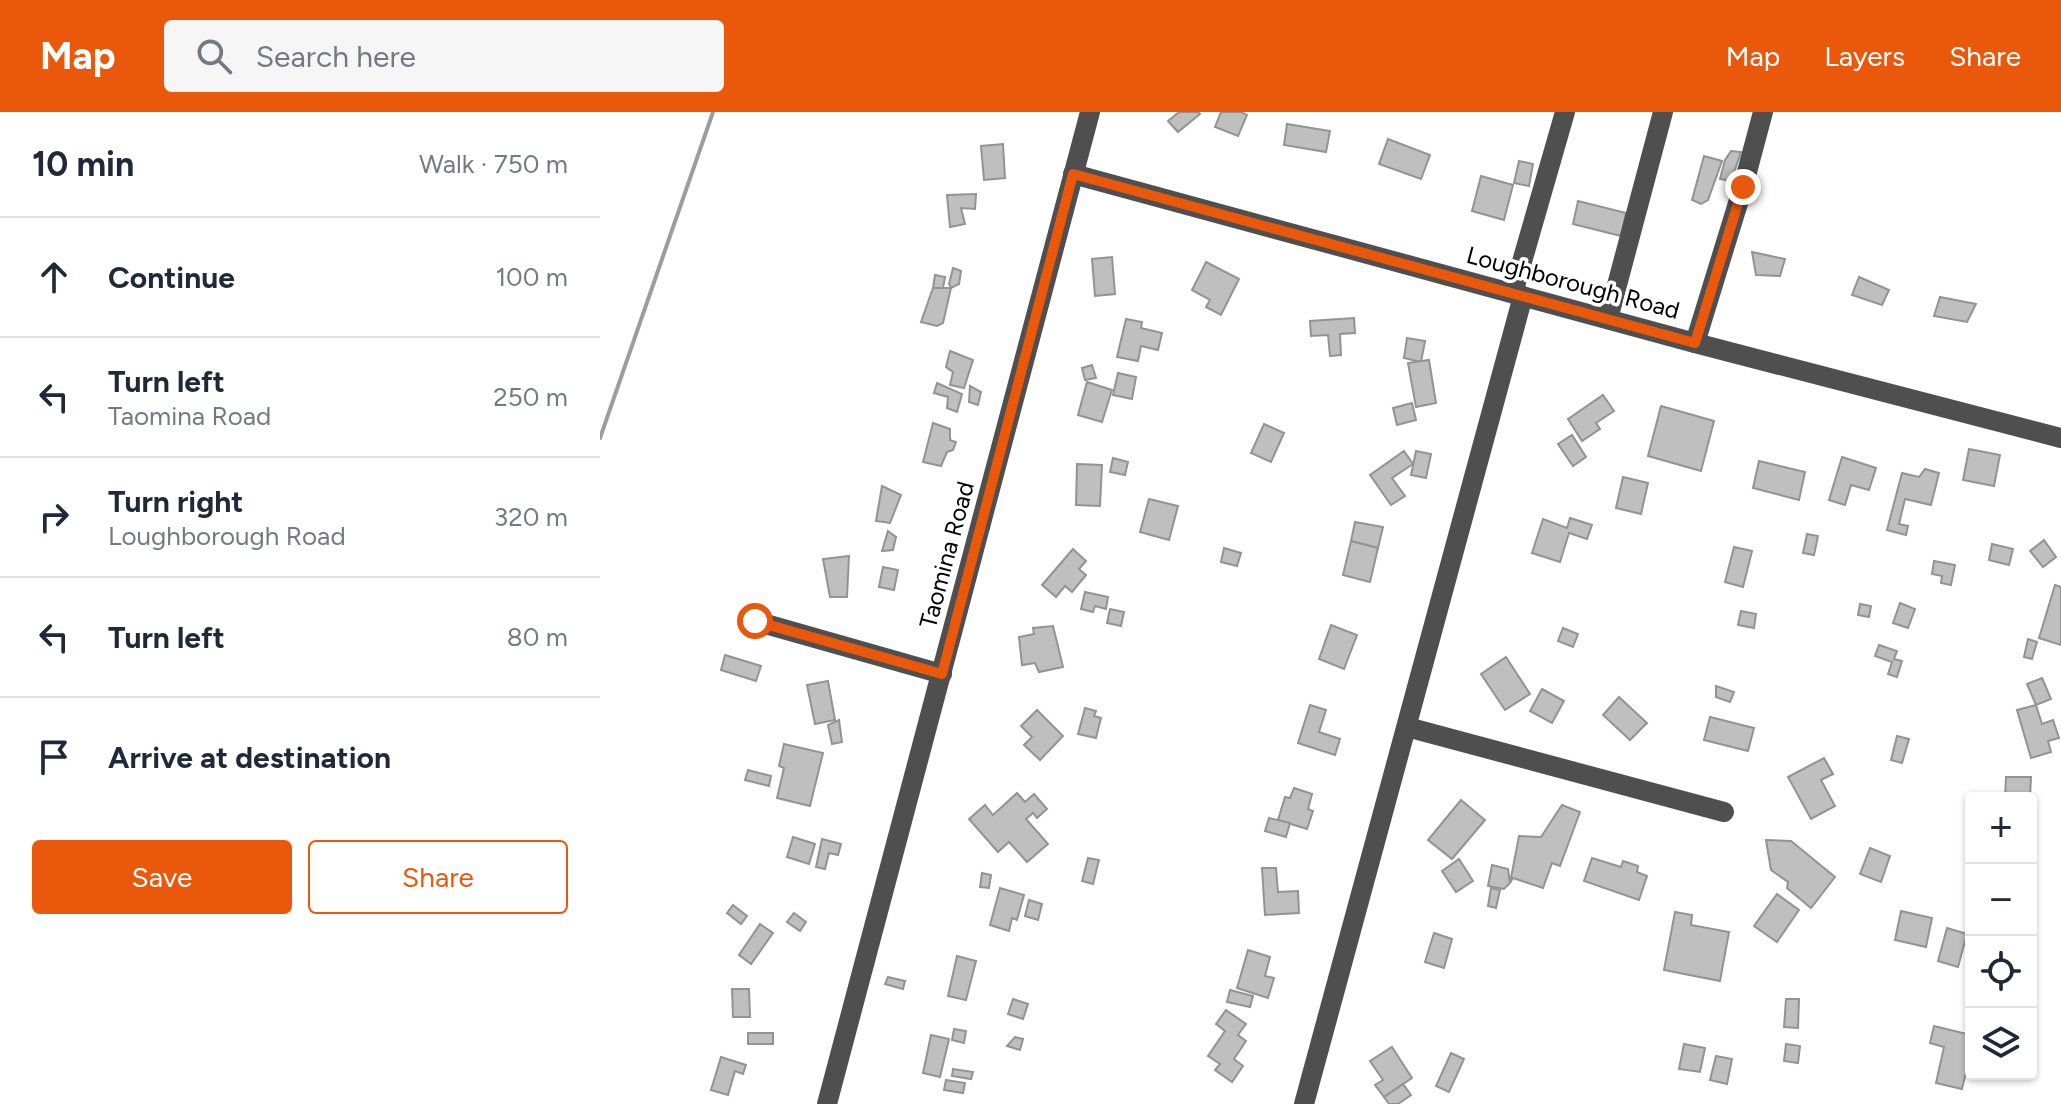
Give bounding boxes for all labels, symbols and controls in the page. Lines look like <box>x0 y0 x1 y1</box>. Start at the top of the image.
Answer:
search box <box>164 20 724 92</box>
text: Map <box>40 33 116 79</box>
icon: search <box>192 34 236 78</box>
text: Search here <box>256 38 416 75</box>
text: Map <box>1726 39 1780 73</box>
text: Layers <box>1824 39 1905 73</box>
text: Share <box>1949 39 2021 73</box>
text: 10 min <box>32 144 134 185</box>
text: Walk · 750 m <box>419 148 568 180</box>
route end <box>1725 169 1761 205</box>
street label: Loughborough Road <box>1463 240 1683 325</box>
icon: ahead <box>32 255 76 299</box>
text: Continue <box>108 259 235 296</box>
text: 100 m <box>495 261 568 293</box>
text: Turn left <box>108 363 225 400</box>
icon: left <box>32 375 76 419</box>
text: 250 m <box>493 381 568 413</box>
text: Taomina Road <box>108 400 271 432</box>
street label: Taomina Road <box>913 478 980 631</box>
text: Turn right <box>108 483 243 520</box>
icon: right <box>32 495 76 539</box>
text: 320 m <box>494 501 568 533</box>
text: Loughborough Road <box>108 520 346 552</box>
route start <box>737 603 773 639</box>
icon: left <box>32 615 76 659</box>
text: Turn left <box>108 619 225 656</box>
text: 80 m <box>507 621 568 653</box>
icon: arrive <box>32 735 76 779</box>
text: Arrive at destination <box>108 739 391 776</box>
map controls <box>1965 792 2037 1080</box>
button: + <box>1965 792 2037 864</box>
button: Save <box>32 840 292 914</box>
button: Share <box>308 840 568 914</box>
button: − <box>1965 864 2037 936</box>
button: locate <box>1965 936 2037 1008</box>
button: layers <box>1965 1008 2037 1080</box>

